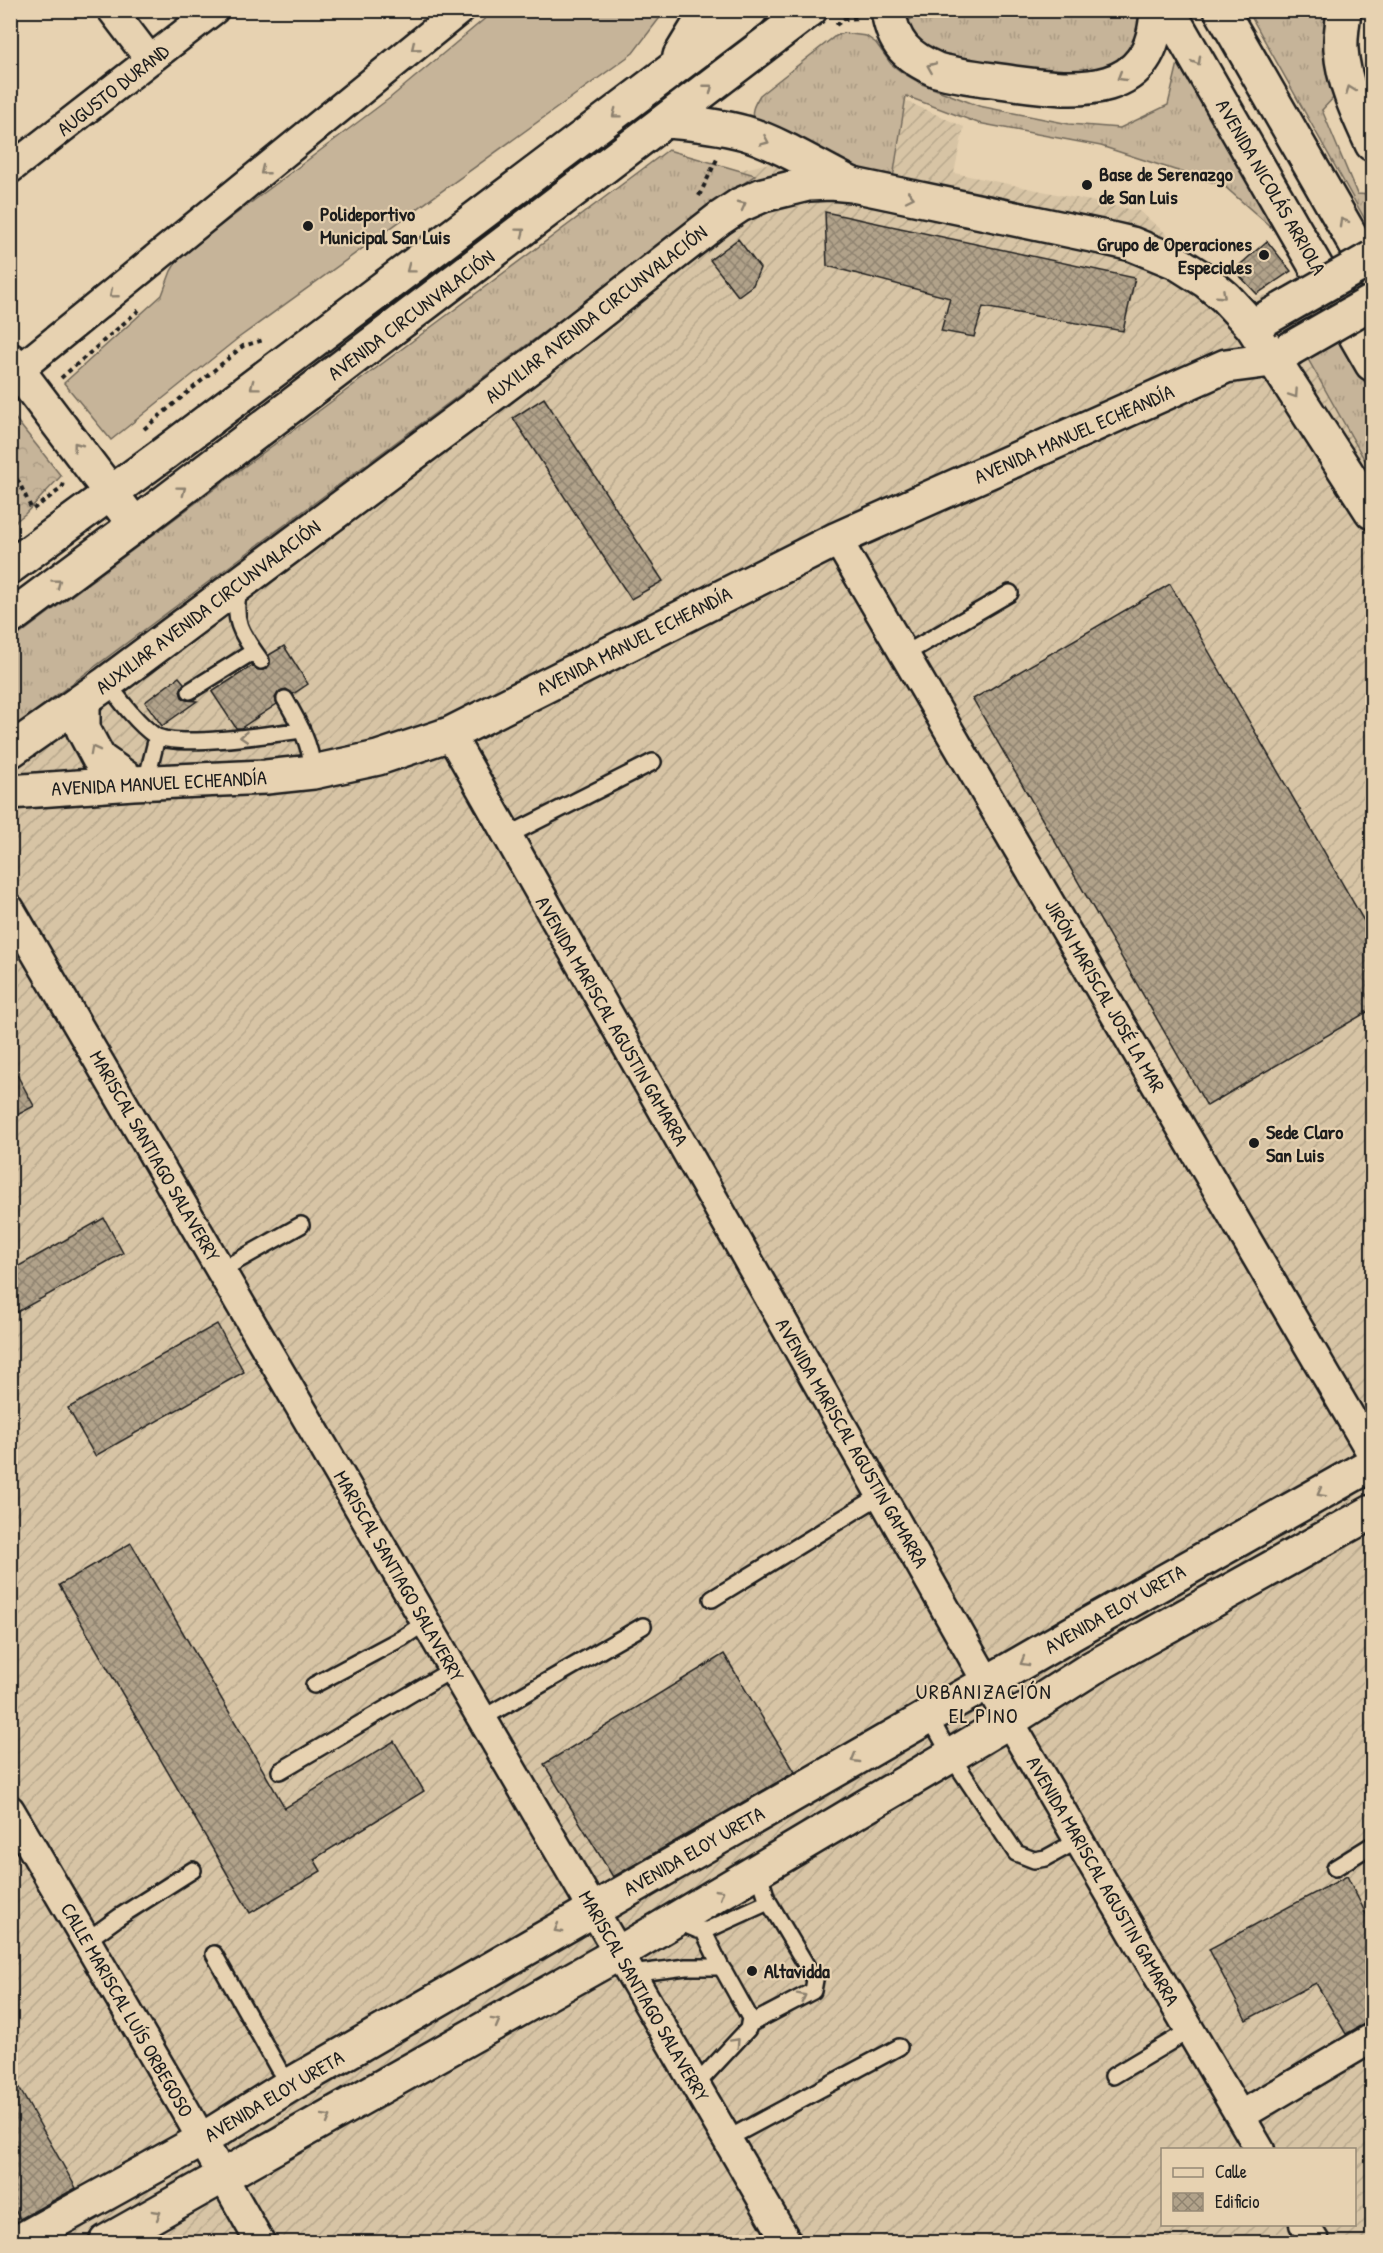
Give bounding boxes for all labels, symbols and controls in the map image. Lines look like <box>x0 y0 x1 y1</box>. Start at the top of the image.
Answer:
street label: AUGUSTO DURAND <box>51 37 175 142</box>
one-way arrow <box>411 40 422 51</box>
one-way arrow <box>1190 55 1202 65</box>
one-way arrow <box>926 62 937 74</box>
one-way arrow <box>1117 70 1127 81</box>
one-way arrow <box>703 85 714 96</box>
one-way arrow <box>1345 85 1357 96</box>
street label: AVENIDA NICOLÁS ARRIOLA <box>1210 94 1333 280</box>
one-way arrow <box>612 106 623 117</box>
one-way arrow <box>759 134 770 146</box>
place label: Base de Serenazgo de San Luis <box>1099 160 1233 210</box>
one-way arrow <box>260 163 271 174</box>
marker: Base de Serenazgo de San Luis <box>1080 178 1094 192</box>
one-way arrow <box>905 190 915 203</box>
place label: Polideportivo Municipal San Luis <box>320 200 451 251</box>
one-way arrow <box>736 201 746 212</box>
street label: AUXILIAR AVENIDA CIRCUNVALACIÓN <box>479 218 712 409</box>
one-way arrow <box>1339 218 1351 228</box>
marker: Polideportivo Municipal San Luis <box>301 219 315 233</box>
one-way arrow <box>514 228 525 239</box>
place label: Grupo de Operaciones Especiales <box>1097 230 1252 281</box>
street label: AVENIDA CIRCUNVALACIÓN <box>322 243 499 386</box>
marker: Grupo de Operaciones Especiales <box>1257 248 1271 262</box>
one-way arrow <box>406 262 417 273</box>
one-way arrow <box>109 286 120 297</box>
one-way arrow <box>1215 288 1226 299</box>
street label: AVENIDA MANUEL ECHEANDÍA <box>970 377 1178 490</box>
one-way arrow <box>250 379 261 390</box>
one-way arrow <box>1287 387 1298 398</box>
one-way arrow <box>73 442 84 453</box>
one-way arrow <box>175 486 186 497</box>
street label: AUXILIAR AVENIDA CIRCUNVALACIÓN <box>90 513 326 700</box>
one-way arrow <box>51 579 62 590</box>
street label: AVENIDA MANUEL ECHEANDÍA <box>532 579 736 702</box>
one-way arrow <box>240 731 249 744</box>
one-way arrow <box>90 746 101 756</box>
street label: AVENIDA MANUEL ECHEANDÍA <box>51 763 268 802</box>
street label: AVENIDA MARISCAL AGUSTIN GAMARRA <box>530 891 695 1151</box>
street label: JIRÓN MARISCAL JOSÉ LA MAR <box>1039 894 1172 1097</box>
street label: MARISCAL SANTIAGO SALAVERRY <box>84 1045 227 1266</box>
place label: Sede Claro San Luis <box>1266 1118 1343 1168</box>
marker: Sede Claro San Luis <box>1247 1136 1261 1150</box>
street label: AVENIDA MARISCAL AGUSTIN GAMARRA <box>770 1313 935 1573</box>
street label: MARISCAL SANTIAGO SALAVERRY <box>328 1465 471 1686</box>
one-way arrow <box>1317 1486 1328 1497</box>
street label: AVENIDA ELOY URETA <box>1040 1557 1190 1660</box>
one-way arrow <box>1020 1654 1030 1666</box>
district label: URBANIZACIÓN EL PINO <box>916 1677 1052 1730</box>
one-way arrow <box>851 1751 861 1763</box>
street label: AVENIDA MARISCAL AGUSTIN GAMARRA <box>1021 1751 1186 2011</box>
street label: AVENIDA ELOY URETA <box>619 1799 769 1902</box>
street label: MARISCAL SANTIAGO SALAVERRY <box>573 1885 716 2106</box>
one-way arrow <box>714 1889 724 1900</box>
street label: CALLE MARISCAL LUÍS ORBEGOSO <box>55 1898 200 2122</box>
one-way arrow <box>554 1922 564 1933</box>
place label: Altavidda <box>764 1957 830 1984</box>
marker: Altavidda <box>745 1964 759 1978</box>
one-way arrow <box>796 1993 807 2004</box>
one-way arrow <box>490 2018 501 2029</box>
one-way arrow <box>729 2039 740 2049</box>
street label: AVENIDA ELOY URETA <box>199 2043 349 2148</box>
one-way arrow <box>320 2114 331 2125</box>
legend <box>1161 2148 1356 2226</box>
text: Calle <box>1215 2159 1247 2184</box>
text: Edificio <box>1215 2189 1259 2214</box>
one-way arrow <box>151 2209 161 2221</box>

